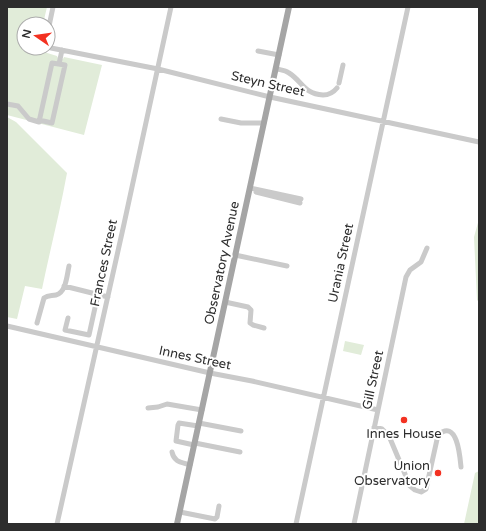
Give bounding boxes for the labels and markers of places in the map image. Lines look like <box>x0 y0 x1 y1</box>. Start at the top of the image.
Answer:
marker: Innes House <box>399 415 409 425</box>
place label: Innes House <box>366 426 442 442</box>
place label: Union Observatory <box>354 458 430 489</box>
marker: Union Observatory <box>433 468 443 478</box>

